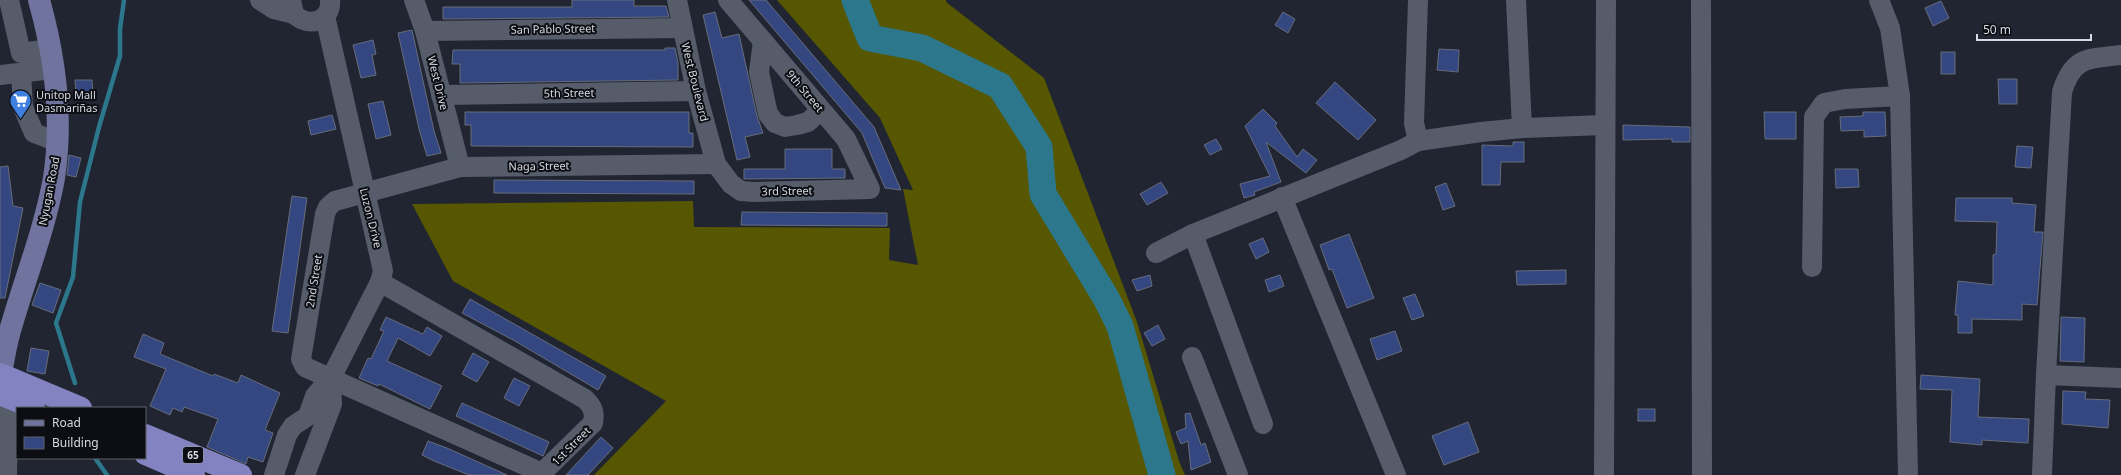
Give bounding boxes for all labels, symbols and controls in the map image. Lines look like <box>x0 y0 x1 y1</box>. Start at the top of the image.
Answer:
scale bar <box>1977 16 2091 42</box>
street label: San Pablo Street <box>511 20 595 37</box>
text: 50 m <box>1983 21 2011 38</box>
street label: West Boulevard <box>678 41 713 123</box>
street label: West Drive <box>424 54 452 112</box>
street label: 9th Street <box>783 66 827 115</box>
street label: 5th Street <box>544 85 594 100</box>
place label: Unitop Mall Dasmariñas <box>36 87 98 115</box>
supermarket icon: Unitop Mall Dasmariñas <box>8 88 34 121</box>
street label: Nyugan Road <box>34 155 63 227</box>
street label: Naga Street <box>508 157 570 174</box>
street label: 3rd Street <box>761 183 813 198</box>
street label: Luzon Drive <box>357 186 386 249</box>
street label: 2nd Street <box>302 253 325 308</box>
legend <box>16 407 146 459</box>
text: Road <box>52 414 81 431</box>
street label: 1st Street <box>548 423 593 468</box>
text: Building <box>52 434 99 451</box>
road number: 65 <box>183 447 203 463</box>

